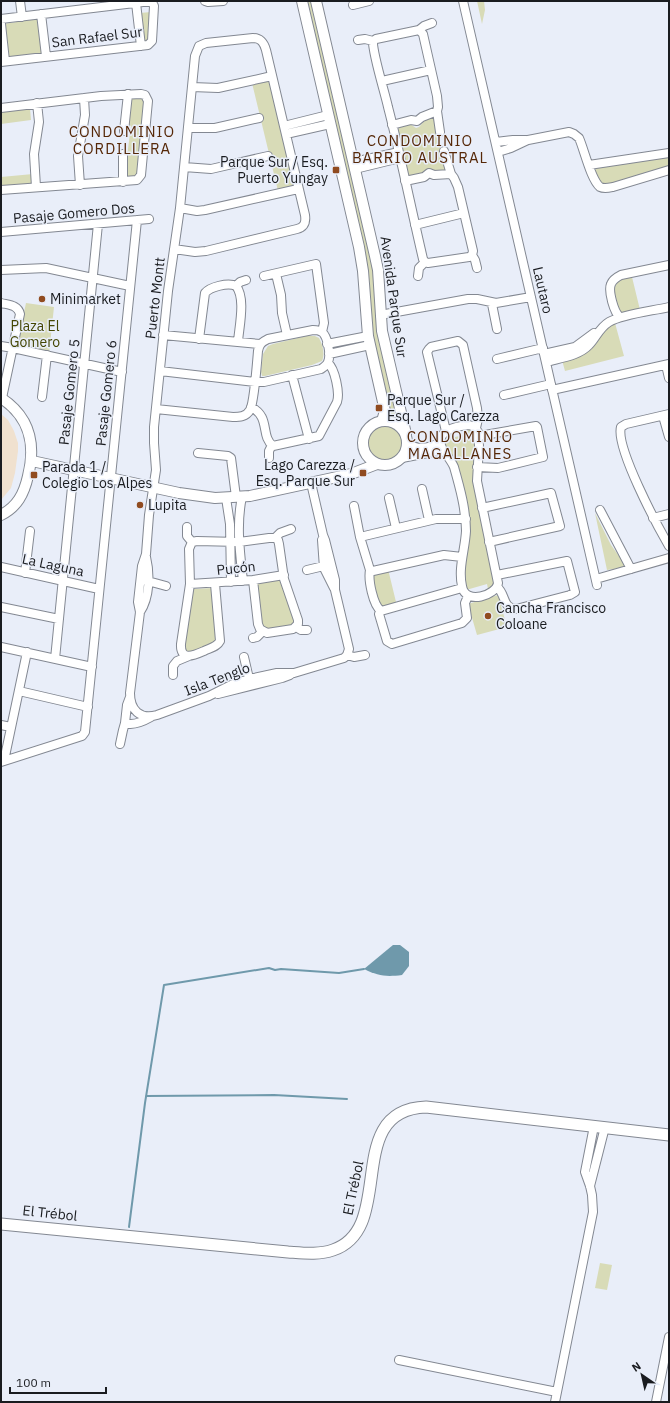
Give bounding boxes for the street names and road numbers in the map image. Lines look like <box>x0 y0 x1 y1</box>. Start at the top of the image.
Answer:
street label: San Rafael Sur <box>51 23 143 51</box>
street label: Pasaje Gomero Dos <box>12 199 136 227</box>
street label: Avenida Parque Sur <box>377 235 411 359</box>
street label: Puerto Montt <box>141 256 169 340</box>
street label: Lautaro <box>529 265 557 315</box>
street label: Pasaje Gomero 5 <box>54 338 84 446</box>
street label: Pasaje Gomero 6 <box>91 339 121 447</box>
street label: La Laguna <box>20 550 86 580</box>
street label: Pucón <box>216 557 256 579</box>
street label: Isla Tenglo <box>182 658 252 700</box>
street label: El Trébol <box>338 1159 368 1217</box>
street label: El Trébol <box>22 1201 79 1225</box>

